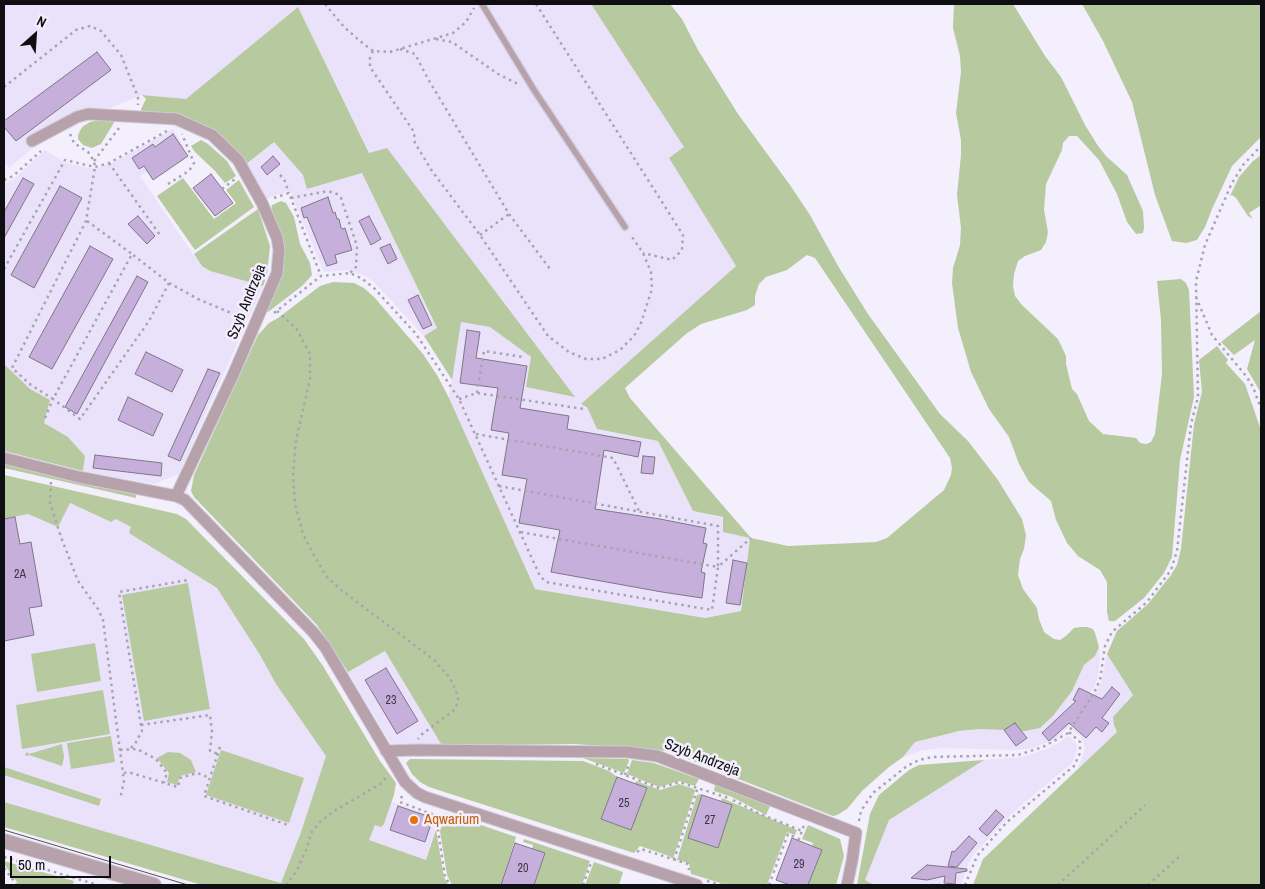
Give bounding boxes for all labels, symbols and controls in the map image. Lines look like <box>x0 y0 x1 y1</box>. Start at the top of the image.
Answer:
north arrow <box>10 10 60 60</box>
text: N <box>34 12 49 31</box>
street label: Szyb Andrzeja <box>224 262 270 342</box>
house number: 2A <box>14 568 26 582</box>
house number: 23 <box>386 694 396 708</box>
street label: Szyb Andrzeja <box>662 735 742 781</box>
house number: 25 <box>619 797 629 811</box>
place label: Aqwarium <box>424 811 479 829</box>
marker: Aqwarium <box>408 814 420 826</box>
house number: 27 <box>705 814 715 828</box>
scale bar <box>12 846 114 878</box>
text: 50 m <box>18 854 45 875</box>
house number: 29 <box>794 858 804 872</box>
house number: 20 <box>518 862 528 876</box>

